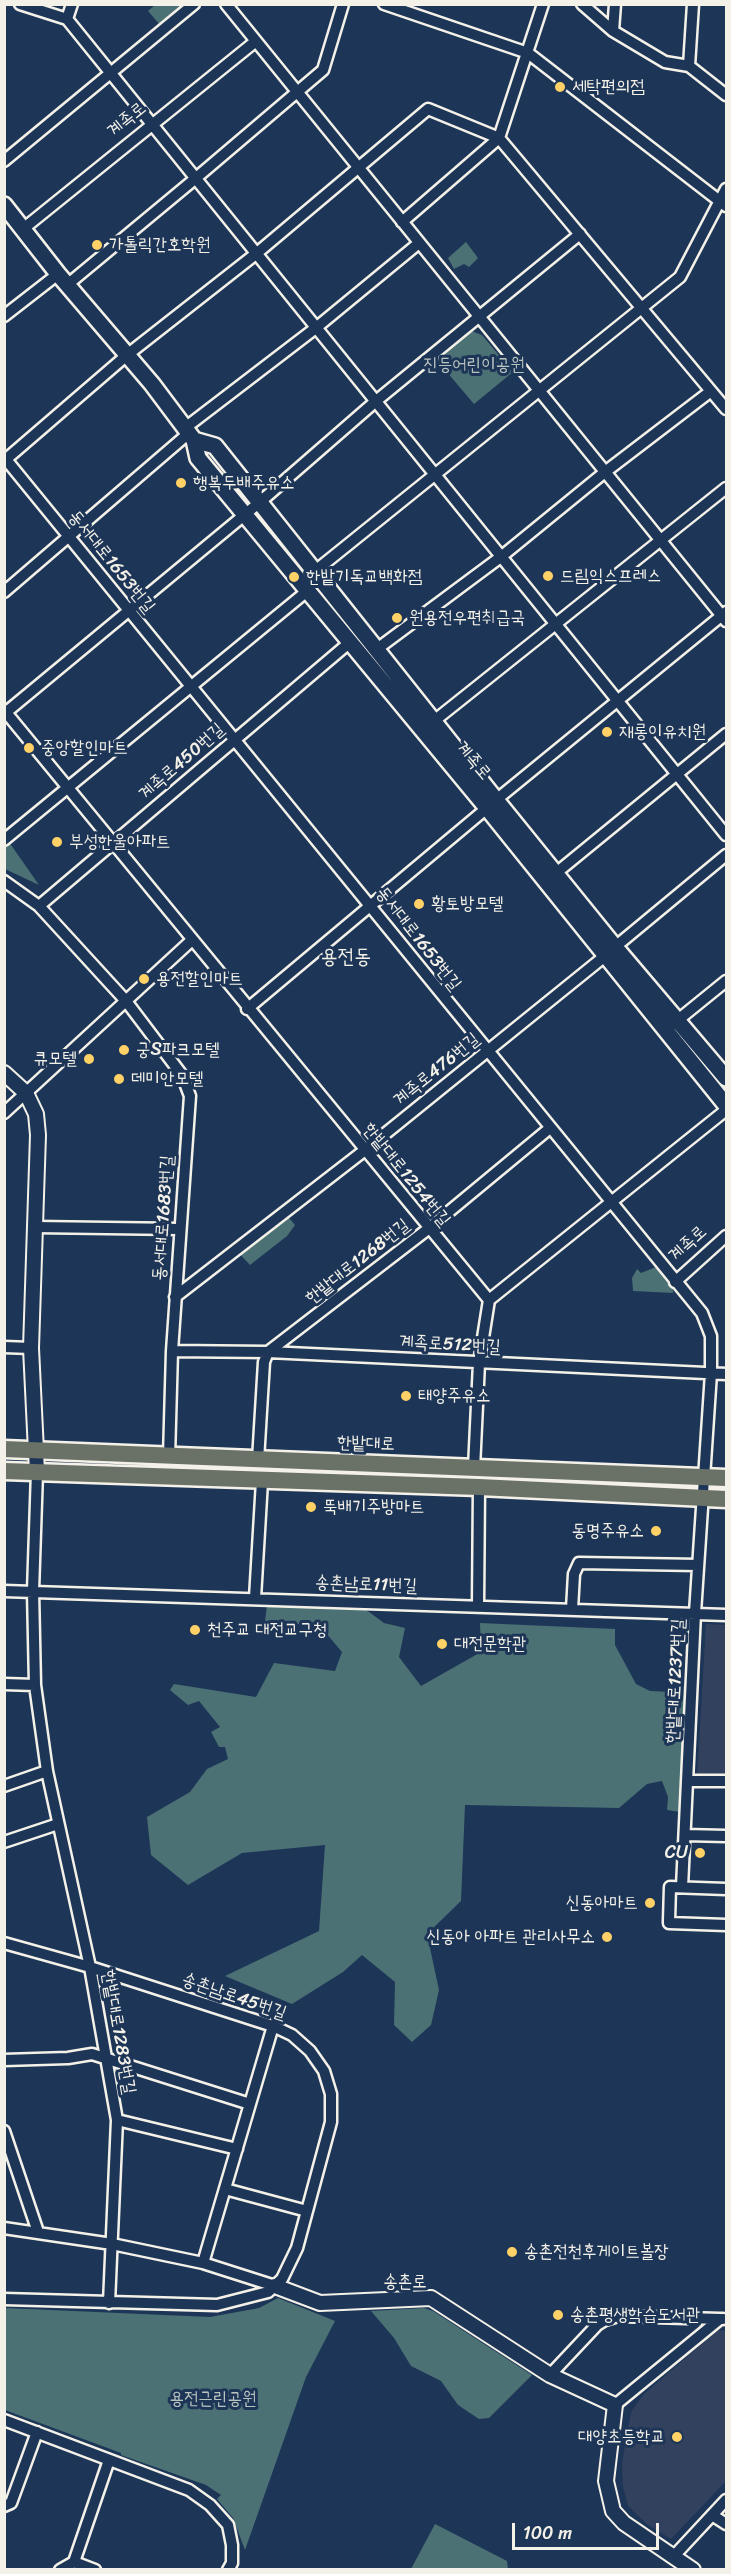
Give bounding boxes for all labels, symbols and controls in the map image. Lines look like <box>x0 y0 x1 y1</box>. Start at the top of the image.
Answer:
place label: 세탁편의점 <box>572 76 644 98</box>
marker: 세탁편의점 <box>553 80 567 94</box>
street label: 계족로 <box>103 98 151 142</box>
place label: 가톨릭간호학원 <box>109 234 210 256</box>
marker: 가톨릭간호학원 <box>90 238 104 252</box>
park label: 진등어린이공원 <box>423 354 525 376</box>
place label: 행복두배주유소 <box>193 472 294 494</box>
marker: 행복두배주유소 <box>174 476 188 490</box>
street label: 동서대로1653번길 <box>63 506 159 618</box>
place label: 드림익스프레스 <box>560 565 661 587</box>
place label: 한밭기독교백화점 <box>306 566 422 588</box>
marker: 드림익스프레스 <box>541 569 555 583</box>
marker: 한밭기독교백화점 <box>287 570 301 584</box>
place label: 원용전우편취급국 <box>409 607 525 629</box>
marker: 원용전우편취급국 <box>390 611 404 625</box>
street label: 계족로450번길 <box>135 719 229 805</box>
place label: 재롱이유치원 <box>619 721 706 743</box>
marker: 재롱이유치원 <box>600 725 614 739</box>
place label: 중앙할인마트 <box>41 737 128 759</box>
street label: 계족로 <box>451 737 495 785</box>
marker: 중앙할인마트 <box>22 741 36 755</box>
place label: 부성한울아파트 <box>69 831 170 853</box>
marker: 부성한울아파트 <box>50 835 64 849</box>
street label: 동서대로1653번길 <box>371 883 465 995</box>
place label: 황토방모텔 <box>431 893 503 915</box>
marker: 황토방모텔 <box>412 897 426 911</box>
district label: 용전동 <box>321 945 371 971</box>
place label: 용전할인마트 <box>156 968 243 990</box>
marker: 용전할인마트 <box>137 972 151 986</box>
street label: 계족로476번길 <box>390 1029 484 1111</box>
place label: 궁S파크모텔 <box>136 1039 220 1061</box>
marker: 궁S파크모텔 <box>117 1043 131 1057</box>
place label: 큐모텔 <box>34 1048 77 1070</box>
marker: 큐모텔 <box>82 1052 96 1066</box>
place label: 데미안모텔 <box>131 1068 203 1090</box>
marker: 데미안모텔 <box>112 1072 126 1086</box>
street label: 한밭대로1254번길 <box>358 1119 454 1231</box>
street label: 동서대로1683번길 <box>149 1155 179 1281</box>
street label: 한밭대로1268번길 <box>302 1215 414 1309</box>
street label: 계족로 <box>665 1221 711 1267</box>
street label: 계족로512번길 <box>399 1332 501 1358</box>
place label: 태양주유소 <box>418 1385 490 1407</box>
marker: 태양주유소 <box>399 1389 413 1403</box>
street label: 한밭대로 <box>337 1432 395 1456</box>
place label: 뚝배기주방마트 <box>323 1496 424 1518</box>
marker: 뚝배기주방마트 <box>304 1500 318 1514</box>
place label: 동명주유소 <box>572 1520 644 1542</box>
marker: 동명주유소 <box>649 1524 663 1538</box>
street label: 송촌남로11번길 <box>314 1572 418 1598</box>
street label: 한밭대로1237번길 <box>662 1618 690 1744</box>
place label: 천주교 대전교구청 <box>207 1619 328 1641</box>
marker: 천주교 대전교구청 <box>188 1623 202 1637</box>
place label: 대전문학관 <box>454 1633 526 1655</box>
marker: 대전문학관 <box>435 1637 449 1651</box>
place label: CU <box>665 1842 688 1864</box>
marker: CU <box>693 1846 707 1860</box>
place label: 신동아마트 <box>566 1892 638 1914</box>
marker: 신동아마트 <box>643 1896 657 1910</box>
place label: 신동아 아파트 관리사무소 <box>426 1926 595 1948</box>
marker: 신동아 아파트 관리사무소 <box>600 1930 614 1944</box>
street label: 한밭대로1283번길 <box>96 1968 140 2096</box>
street label: 송촌남로45번길 <box>179 1969 289 2025</box>
place label: 송촌전천후게이트볼장 <box>524 2241 669 2263</box>
marker: 송촌전천후게이트볼장 <box>505 2245 519 2259</box>
street label: 송촌로 <box>383 2271 427 2293</box>
place label: 송촌평생학습도서관 <box>570 2304 700 2326</box>
marker: 송촌평생학습도서관 <box>551 2308 565 2322</box>
park label: 용전근린공원 <box>170 2388 256 2410</box>
place label: 대양초등학교 <box>578 2426 665 2448</box>
marker: 대양초등학교 <box>670 2430 684 2444</box>
scale bar <box>515 2511 662 2549</box>
text: 100 m <box>523 2517 572 2549</box>

